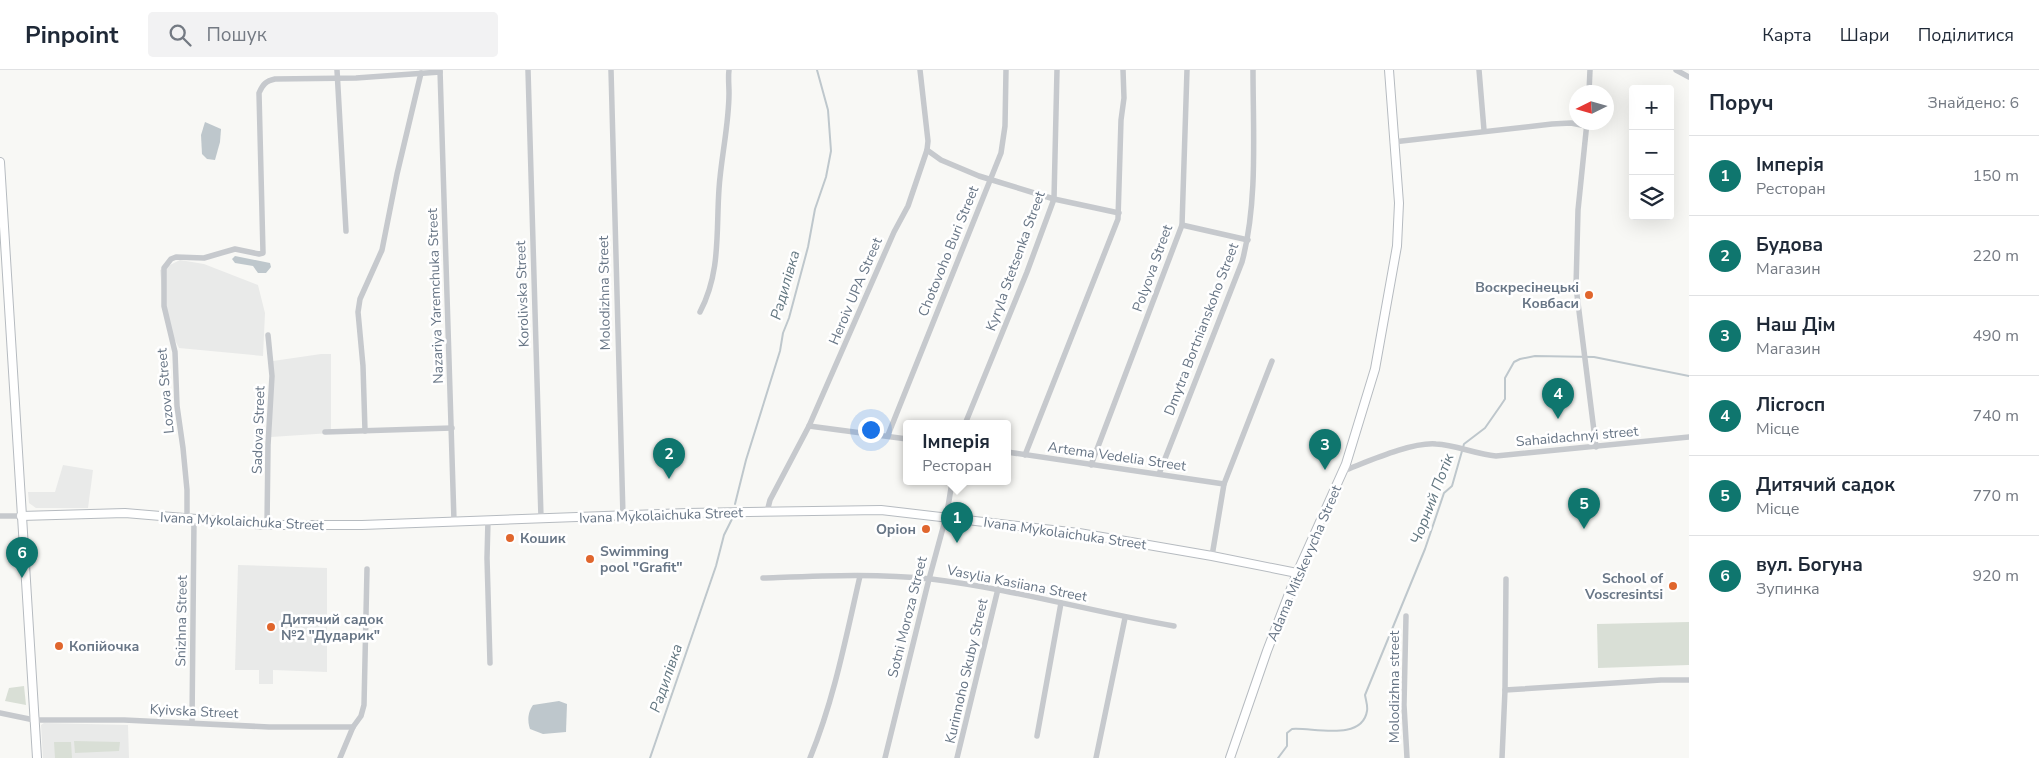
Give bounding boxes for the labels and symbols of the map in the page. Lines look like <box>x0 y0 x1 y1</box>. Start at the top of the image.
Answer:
north arrow <box>1569 85 1614 130</box>
street label: Chotovoho Buri Street <box>914 183 983 319</box>
street label: Kyryla Stetsenka Street <box>981 189 1050 334</box>
street label: Nazariya Yaremchuka Street <box>423 208 448 384</box>
street label: Polyova Street <box>1128 222 1177 314</box>
street label: Molodizhna Street <box>594 235 615 350</box>
street label: Heroiv UPA Street <box>824 235 887 348</box>
street label: Korolivska Street <box>511 240 534 347</box>
street label: Dmytra Bortnianskoho Street <box>1160 240 1243 418</box>
water label: Радилівка <box>766 248 804 322</box>
place label: Воскресінецькі Ковбаси <box>1475 278 1579 313</box>
marker: Воскресінецькі Ковбаси <box>1583 289 1595 301</box>
street label: Lozova Street <box>152 347 179 434</box>
pin: 4 <box>1542 378 1574 419</box>
street label: Sadova Street <box>247 386 270 474</box>
your location <box>858 417 884 443</box>
street label: Sahaidachnyi street <box>1515 422 1639 451</box>
pin: 3 <box>1309 429 1341 470</box>
street label: Artema Vedelia Street <box>1047 437 1187 476</box>
pin: 2 <box>653 438 685 479</box>
water label: Чорний Потік <box>1406 450 1459 547</box>
street label: Adama Mitskevycha Street <box>1263 482 1346 644</box>
pin: 5 <box>1568 488 1600 529</box>
pin: 1 <box>941 502 973 543</box>
street label: Ivana Mykolaichuka Street <box>579 503 743 528</box>
street label: Ivana Mykolaichuka Street <box>160 508 324 535</box>
street label: Ivana Mykolaichuka Street <box>982 513 1148 554</box>
place label: Оріон <box>876 520 916 539</box>
marker: Оріон <box>920 523 932 535</box>
place label: Кошик <box>520 529 566 548</box>
marker: Кошик <box>504 532 516 544</box>
pin: 6 <box>6 537 38 578</box>
place label: Swimming pool "Grafit" <box>600 542 683 577</box>
marker: Swimming pool "Grafit" <box>584 553 596 565</box>
street label: Sotni Moroza Street <box>883 555 932 680</box>
street label: Vasylia Kasiiana Street <box>944 560 1089 606</box>
place label: School of Voscresintsi <box>1584 569 1664 604</box>
street label: Snizhna Street <box>171 575 192 667</box>
marker: School of Voscresintsi <box>1667 580 1679 592</box>
street label: Kurinnoho Skuby Street <box>941 597 992 745</box>
place label: Дитячий садок №2 "Дударик" <box>281 610 383 645</box>
marker: Дитячий садок №2 "Дударик" <box>265 621 277 633</box>
street label: Molodizhna street <box>1385 631 1404 743</box>
place label: Копійочка <box>69 637 139 656</box>
marker: Копійочка <box>53 640 65 652</box>
water label: Радилівка <box>645 641 687 715</box>
street label: Kyivska Street <box>149 700 239 723</box>

